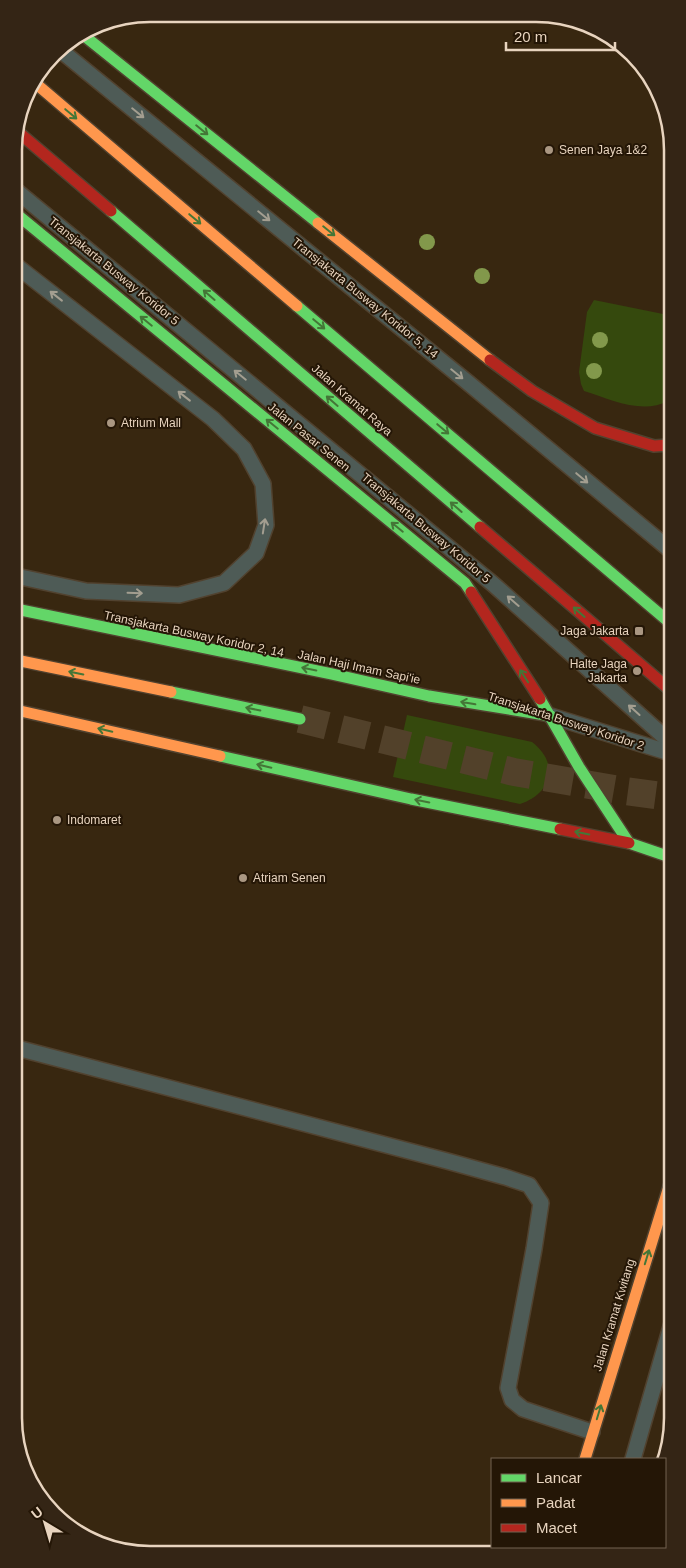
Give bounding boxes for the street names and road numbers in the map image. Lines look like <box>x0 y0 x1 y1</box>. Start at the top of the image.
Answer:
street label: Transjakarta Busway Koridor 5 <box>46 214 182 328</box>
street label: Transjakarta Busway Koridor 5, 14 <box>289 235 441 361</box>
street label: Jalan Kramat Raya <box>309 361 395 439</box>
street label: Jalan Pasar Senen <box>265 400 353 474</box>
street label: Transjakarta Busway Koridor 5 <box>359 470 493 586</box>
street label: Transjakarta Busway Koridor 2, 14 <box>103 608 286 660</box>
street label: Jalan Haji Imam Sapi'ie <box>296 647 422 687</box>
street label: Transjakarta Busway Koridor 2 <box>486 689 646 753</box>
street label: Jalan Kramat Kwitang <box>590 1257 638 1373</box>

